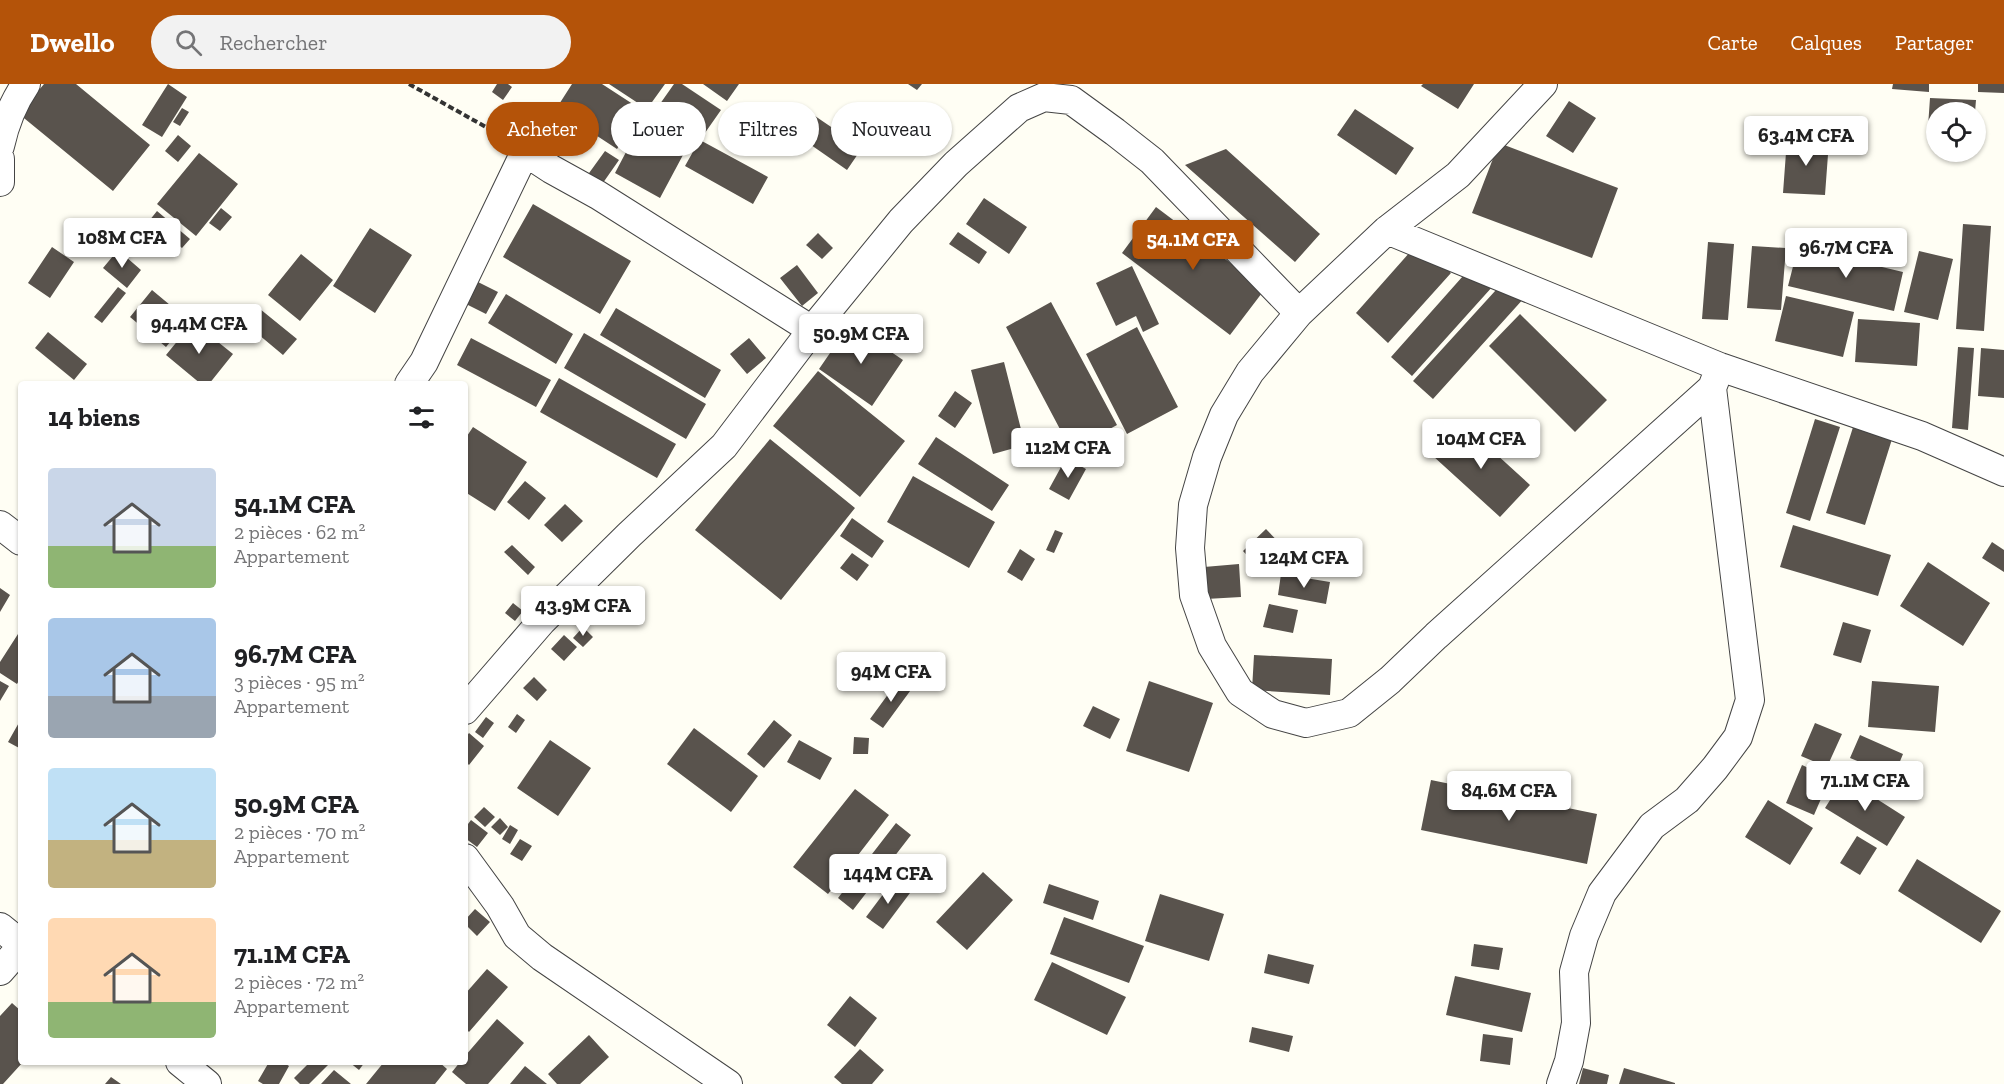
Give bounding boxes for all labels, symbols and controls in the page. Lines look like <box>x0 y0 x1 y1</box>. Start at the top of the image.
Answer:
search box <box>151 15 571 69</box>
text: Dwello <box>30 26 115 59</box>
icon: search <box>172 26 205 59</box>
text: Rechercher <box>220 29 327 56</box>
text: Carte <box>1707 30 1758 55</box>
text: Calques <box>1791 30 1862 55</box>
text: Partager <box>1895 30 1974 55</box>
chip: Acheter <box>486 102 599 156</box>
chip: Louer <box>611 102 706 156</box>
chip: Filtres <box>718 102 819 156</box>
chip: Nouveau <box>831 102 952 156</box>
map controls <box>1926 102 1986 162</box>
button: locate <box>1926 102 1986 162</box>
pin: 63.4M CFA <box>1737 116 1875 167</box>
text: 63.4M CFA <box>1758 123 1854 147</box>
pin: 108M CFA <box>60 218 184 269</box>
pin: 54.1M CFA <box>1124 220 1262 271</box>
text: 108M CFA <box>78 225 166 249</box>
text: 54.1M CFA <box>1146 227 1240 251</box>
pin: 96.7M CFA <box>1777 228 1915 279</box>
text: 96.7M CFA <box>1799 235 1893 259</box>
pin: 94.4M CFA <box>130 304 268 355</box>
text: 94.4M CFA <box>151 311 247 335</box>
pin: 50.9M CFA <box>792 314 930 365</box>
text: 50.9M CFA <box>813 321 909 345</box>
text: 14 biens <box>48 401 140 433</box>
icon: filters <box>405 401 438 434</box>
pin: 104M CFA <box>1419 419 1543 470</box>
text: 104M CFA <box>1436 426 1526 450</box>
pin: 112M CFA <box>1006 428 1130 479</box>
text: 112M CFA <box>1025 435 1111 459</box>
text: 54.1M CFA <box>234 488 355 520</box>
icon: home <box>96 492 168 564</box>
text: 2 pièces · 62 m² <box>234 520 365 544</box>
pin: 124M CFA <box>1242 538 1366 589</box>
text: Appartement <box>234 544 349 568</box>
text: 124M CFA <box>1260 545 1348 569</box>
pin: 43.9M CFA <box>514 586 652 637</box>
text: 43.9M CFA <box>535 593 631 617</box>
text: 96.7M CFA <box>234 638 356 670</box>
icon: home <box>96 642 168 714</box>
pin: 94M CFA <box>836 652 946 703</box>
text: 94M CFA <box>851 659 931 683</box>
text: 3 pièces · 95 m² <box>234 670 365 694</box>
text: Appartement <box>234 694 349 718</box>
pin: 71.1M CFA <box>1796 761 1934 812</box>
text: 71.1M CFA <box>1820 768 1910 792</box>
pin: 84.6M CFA <box>1440 771 1578 822</box>
text: 84.6M CFA <box>1461 778 1557 802</box>
text: 50.9M CFA <box>234 788 359 820</box>
icon: home <box>96 792 168 864</box>
text: 2 pièces · 70 m² <box>234 820 365 844</box>
text: Appartement <box>234 844 349 868</box>
pin: 144M CFA <box>826 854 950 905</box>
text: 144M CFA <box>843 861 933 885</box>
text: 71.1M CFA <box>234 938 350 970</box>
icon: home <box>96 942 168 1014</box>
text: 2 pièces · 72 m² <box>234 970 364 994</box>
text: Appartement <box>234 994 349 1018</box>

